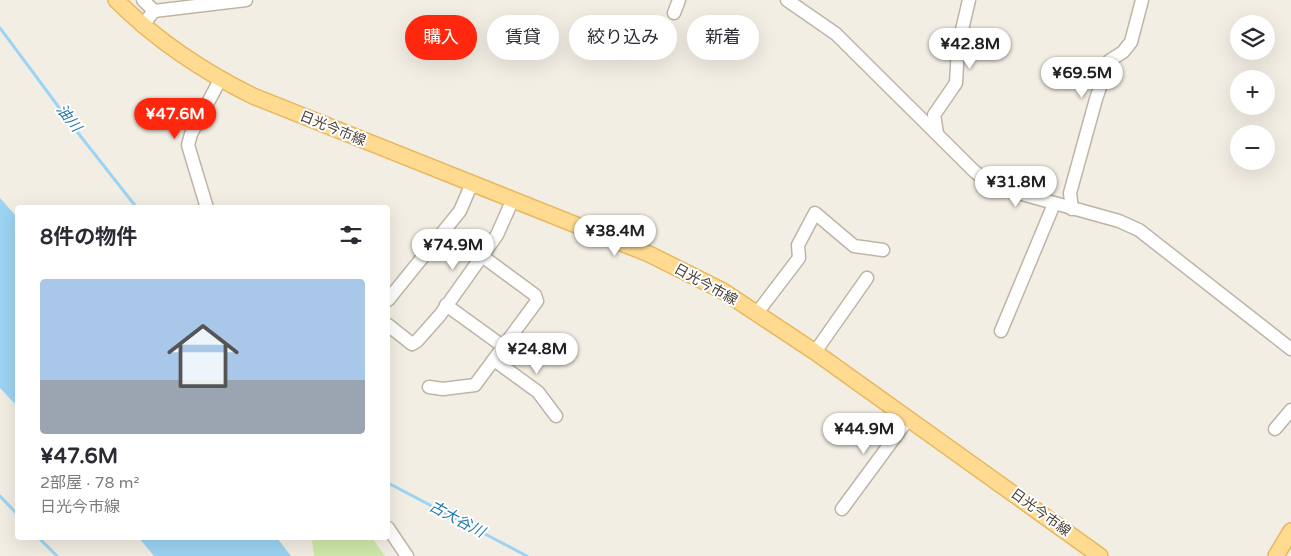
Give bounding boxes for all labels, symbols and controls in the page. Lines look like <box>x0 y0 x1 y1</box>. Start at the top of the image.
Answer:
chip: 購入 <box>405 15 477 60</box>
chip: 賃貸 <box>487 15 559 60</box>
chip: 絞り込み <box>569 15 677 60</box>
chip: 新着 <box>687 15 759 60</box>
map controls <box>1230 15 1275 170</box>
button: layers <box>1230 15 1275 60</box>
pin: ¥42.8M <box>929 28 1011 70</box>
text: ¥42.8M <box>940 34 1000 54</box>
pin: ¥69.5M <box>1041 56 1123 99</box>
text: ¥69.5M <box>1052 63 1112 83</box>
button: + <box>1230 70 1275 115</box>
pin: ¥47.6M <box>134 98 216 140</box>
water label: 油川 <box>53 101 87 137</box>
text: ¥47.6M <box>145 104 205 124</box>
street label: 日光今市線 <box>297 107 368 149</box>
button: − <box>1230 125 1275 170</box>
pin: ¥31.8M <box>975 166 1057 208</box>
text: ¥31.8M <box>986 172 1046 192</box>
pin: ¥38.4M <box>574 214 656 257</box>
icon: filters <box>337 221 365 249</box>
text: ¥38.4M <box>585 221 645 241</box>
text: 8件の物件 <box>40 225 137 250</box>
pin: ¥74.9M <box>412 228 494 271</box>
text: ¥74.9M <box>423 235 483 255</box>
street label: 日光今市線 <box>671 260 740 309</box>
icon: home <box>158 311 248 401</box>
pin: ¥24.8M <box>496 332 578 375</box>
text: ¥24.8M <box>507 339 567 359</box>
pin: ¥44.9M <box>823 412 905 455</box>
text: ¥44.9M <box>834 419 894 439</box>
text: ¥47.6M <box>40 444 118 469</box>
text: 2部屋 · 78 m² <box>40 473 139 493</box>
street label: 日光今市線 <box>1007 485 1074 540</box>
text: 日光今市線 <box>40 497 120 517</box>
water label: 古大谷川 <box>426 497 489 542</box>

